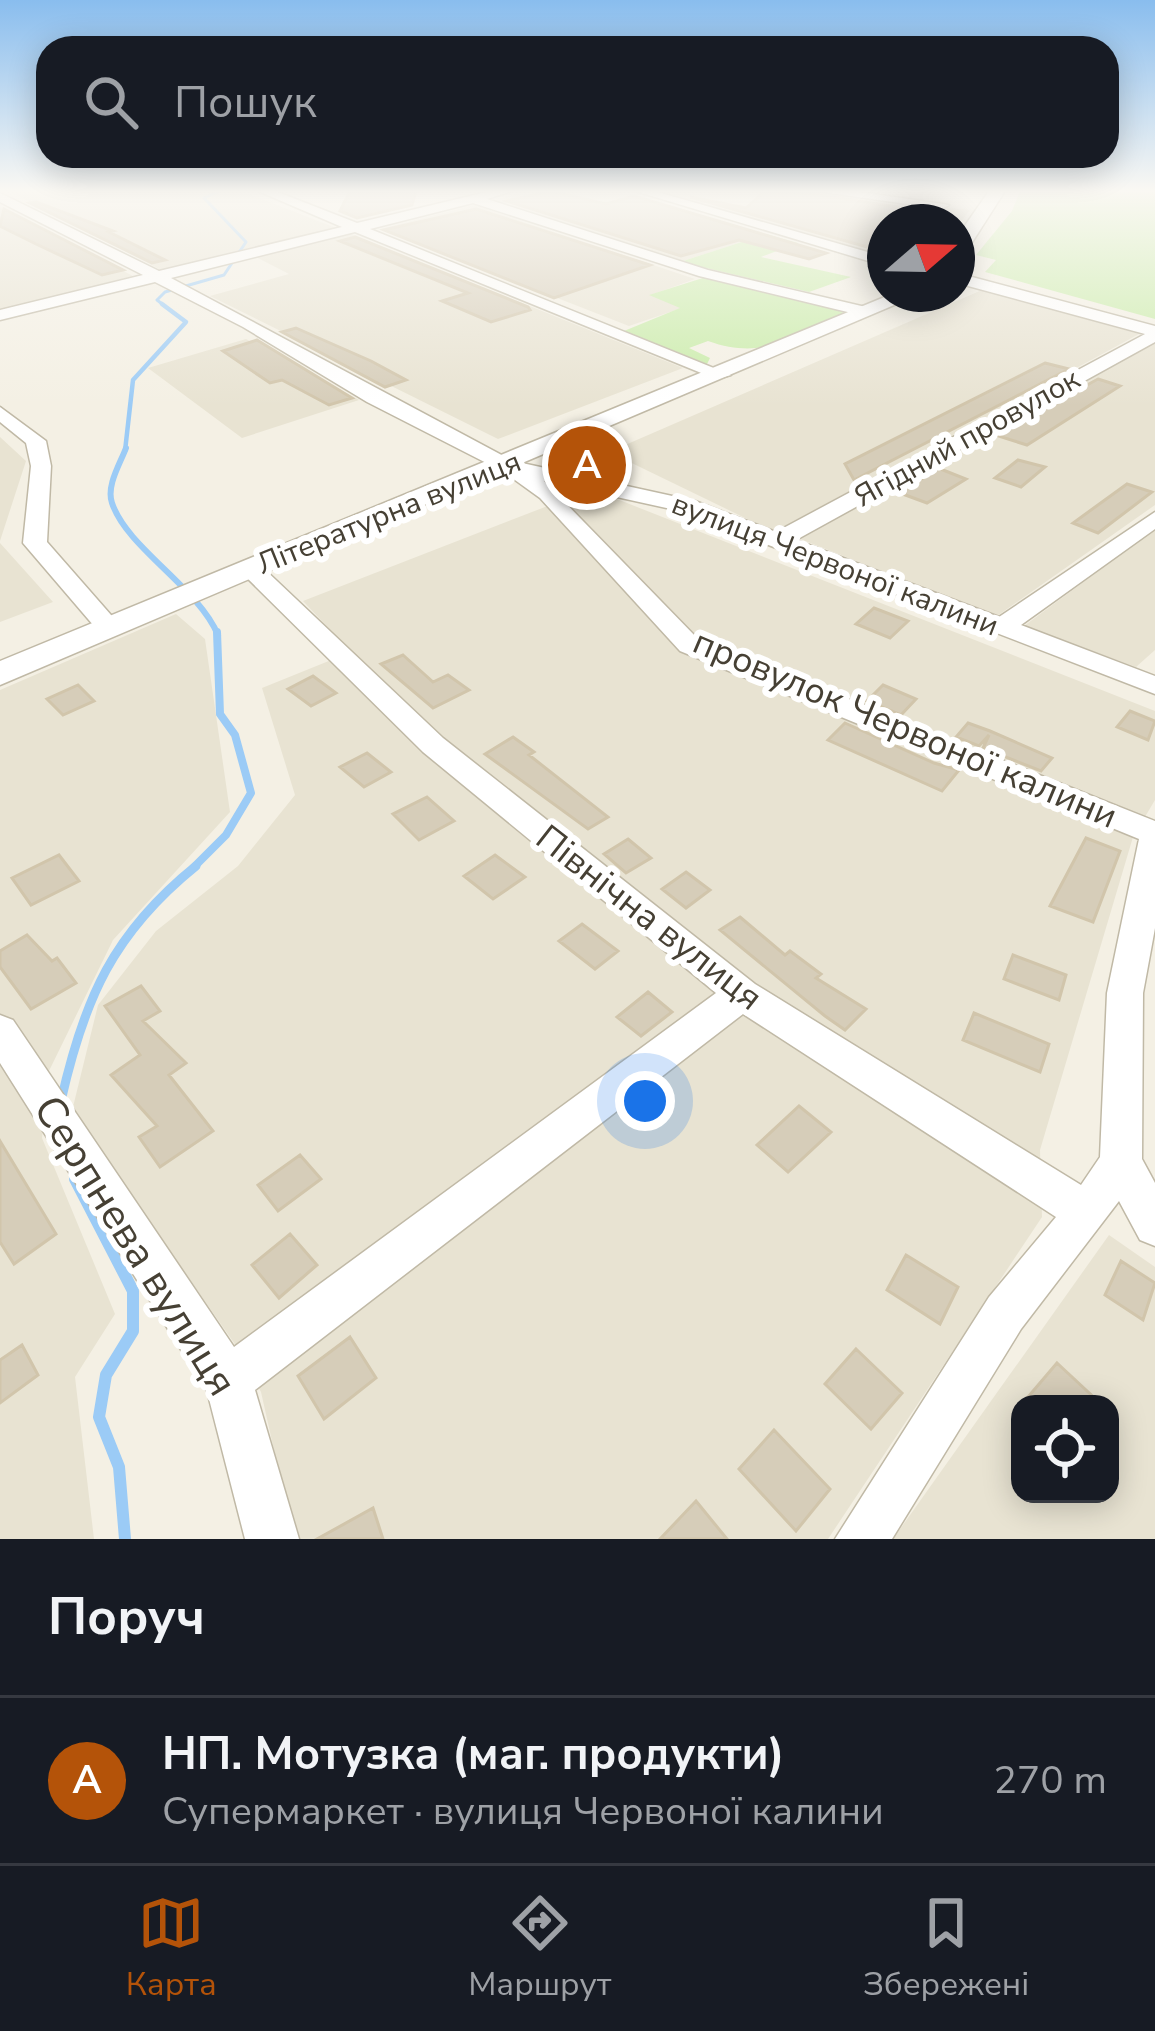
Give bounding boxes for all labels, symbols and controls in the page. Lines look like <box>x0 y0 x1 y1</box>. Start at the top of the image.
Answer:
search box <box>36 36 1119 168</box>
icon: search <box>78 69 144 135</box>
text: Пошук <box>174 72 317 133</box>
north arrow <box>867 204 975 312</box>
street label: Ягідний провулок <box>847 359 1087 517</box>
pin: A <box>548 420 626 510</box>
street label: Літературна вулиця <box>251 441 527 585</box>
street label: вулиця Червоної калини <box>666 484 1004 646</box>
street label: провулок Червоної калини <box>685 617 1125 841</box>
street label: Північна вулиця <box>525 814 773 1022</box>
your location <box>615 1071 675 1131</box>
street label: Серпнева вулиця <box>20 1085 250 1407</box>
map controls <box>1011 1395 1119 1503</box>
button: locate <box>1011 1395 1119 1503</box>
text: Поруч <box>48 1582 205 1652</box>
text: НП. Мотузка (маг. продукти) <box>162 1724 785 1785</box>
text: A <box>72 1754 102 1807</box>
text: 270 m <box>993 1754 1107 1807</box>
text: Супермаркет · вулиця Червоної калини <box>162 1785 884 1838</box>
tab: Карта <box>126 1890 217 2007</box>
tab: Маршрут <box>468 1890 611 2007</box>
tab: Збережені <box>863 1890 1029 2007</box>

